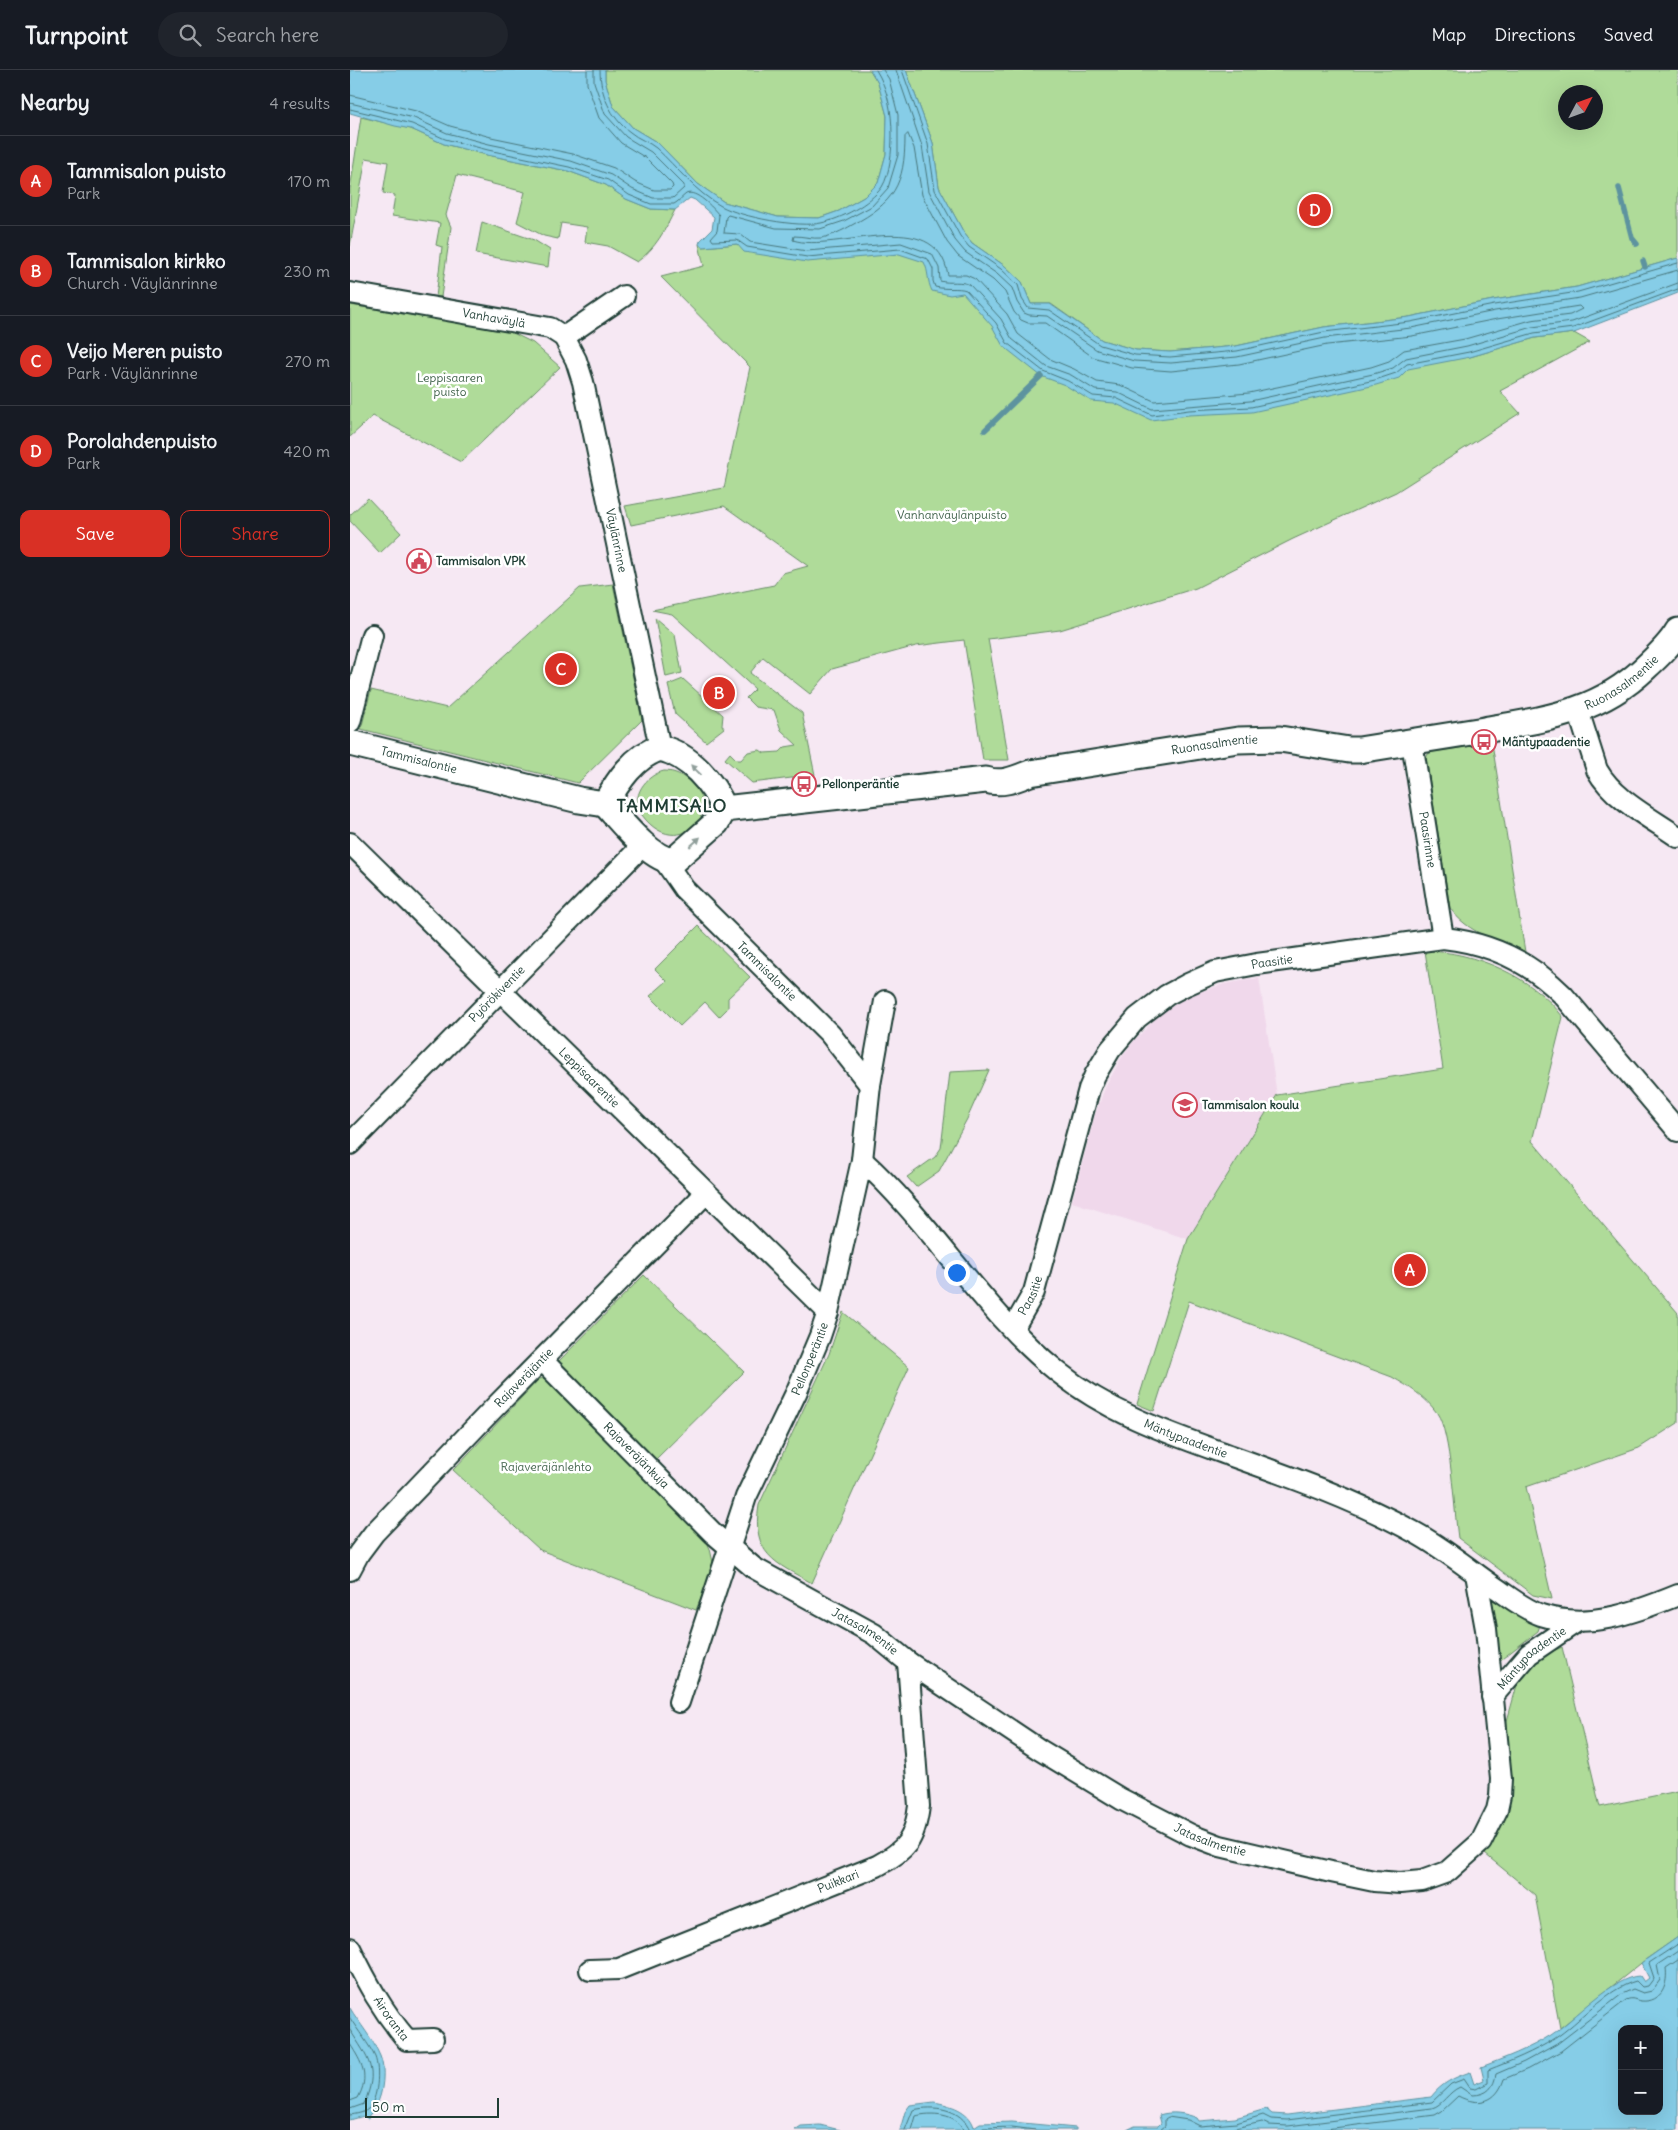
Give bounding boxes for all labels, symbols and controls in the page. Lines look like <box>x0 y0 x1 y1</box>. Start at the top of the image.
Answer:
search box <box>158 12 508 57</box>
text: Turnpoint <box>25 20 128 50</box>
icon: search <box>176 21 204 49</box>
text: Search here <box>216 23 319 47</box>
text: Map <box>1431 23 1466 46</box>
text: Directions <box>1494 23 1576 46</box>
text: Saved <box>1604 23 1653 46</box>
north arrow <box>1558 85 1603 130</box>
text: Nearby <box>20 89 90 116</box>
text: 4 results <box>269 93 330 113</box>
text: Tammisalon puisto <box>67 159 226 183</box>
text: A <box>31 171 41 191</box>
text: 170 m <box>287 171 330 191</box>
text: Park <box>67 183 100 203</box>
pin: D <box>1299 191 1331 229</box>
text: Tammisalon kirkko <box>67 249 226 273</box>
text: B <box>31 261 41 281</box>
text: 230 m <box>284 261 330 281</box>
text: Church · Väylänrinne <box>67 273 218 293</box>
street label: Vanhaväylä <box>461 305 527 331</box>
text: Veijo Meren puisto <box>67 339 222 363</box>
text: C <box>31 351 41 371</box>
text: 270 m <box>285 351 330 371</box>
text: Park · Väylänrinne <box>67 363 198 383</box>
park label: Leppisaaren puisto <box>417 370 483 399</box>
text: Porolahdenpuisto <box>67 429 217 453</box>
text: D <box>30 441 42 461</box>
text: 420 m <box>284 441 330 461</box>
text: Park <box>67 453 100 473</box>
street label: Väylänrinne <box>603 507 631 574</box>
park label: Vanhanväylänpuisto <box>897 507 1007 522</box>
button: Save <box>20 510 170 557</box>
button: Share <box>180 510 330 557</box>
public building icon: Tammisalon VPK <box>406 548 432 574</box>
place label: Tammisalon VPK <box>436 553 526 568</box>
pin: C <box>545 650 577 688</box>
street label: Ruonasalmentie <box>1582 651 1661 713</box>
pin: B <box>703 674 735 712</box>
bus stop icon: Mäntypaadentie <box>1471 729 1497 755</box>
street label: Ruonasalmentie <box>1170 732 1258 757</box>
place label: Mäntypaadentie <box>1502 734 1591 750</box>
street label: Tammisalontie <box>379 743 459 776</box>
one-way arrow <box>690 764 702 776</box>
bus stop icon: Pellonperäntie <box>791 771 817 797</box>
place label: Pellonperäntie <box>822 776 900 792</box>
district label: TAMMISALO <box>617 794 727 817</box>
street label: Paasirinne <box>1416 811 1440 869</box>
one-way arrow <box>688 836 700 848</box>
street label: Tammisalontie <box>734 938 800 1004</box>
street label: Paasitie <box>1250 951 1294 972</box>
street label: Pyörökiventie <box>466 962 528 1025</box>
street label: Leppisaarentie <box>556 1044 623 1110</box>
school or university icon: Tammisalon koulu <box>1172 1092 1198 1118</box>
place label: Tammisalon koulu <box>1202 1097 1299 1112</box>
pin: A <box>1394 1251 1426 1289</box>
your location <box>944 1260 970 1286</box>
street label: Paasitie <box>1014 1274 1045 1318</box>
street label: Pellonperäntie <box>788 1320 831 1397</box>
street label: Rajaveräjäntie <box>491 1345 556 1410</box>
street label: Mäntypaadentie <box>1142 1415 1230 1461</box>
street label: Rajaveräjänkuja <box>601 1419 673 1491</box>
park label: Rajaveräjänlehto <box>500 1459 592 1474</box>
street label: Jatasalmentie <box>829 1604 901 1658</box>
street label: Mäntypaadentie <box>1494 1623 1569 1693</box>
street label: Jatasalmentie <box>1172 1820 1248 1859</box>
street label: Puikkari <box>815 1866 861 1896</box>
street label: Airoranta <box>371 1993 413 2044</box>
map controls <box>1618 2025 1663 2115</box>
button: + <box>1618 2025 1663 2070</box>
button: − <box>1618 2070 1663 2115</box>
scale bar <box>365 2095 499 2118</box>
text: 50 m <box>372 2098 405 2116</box>

